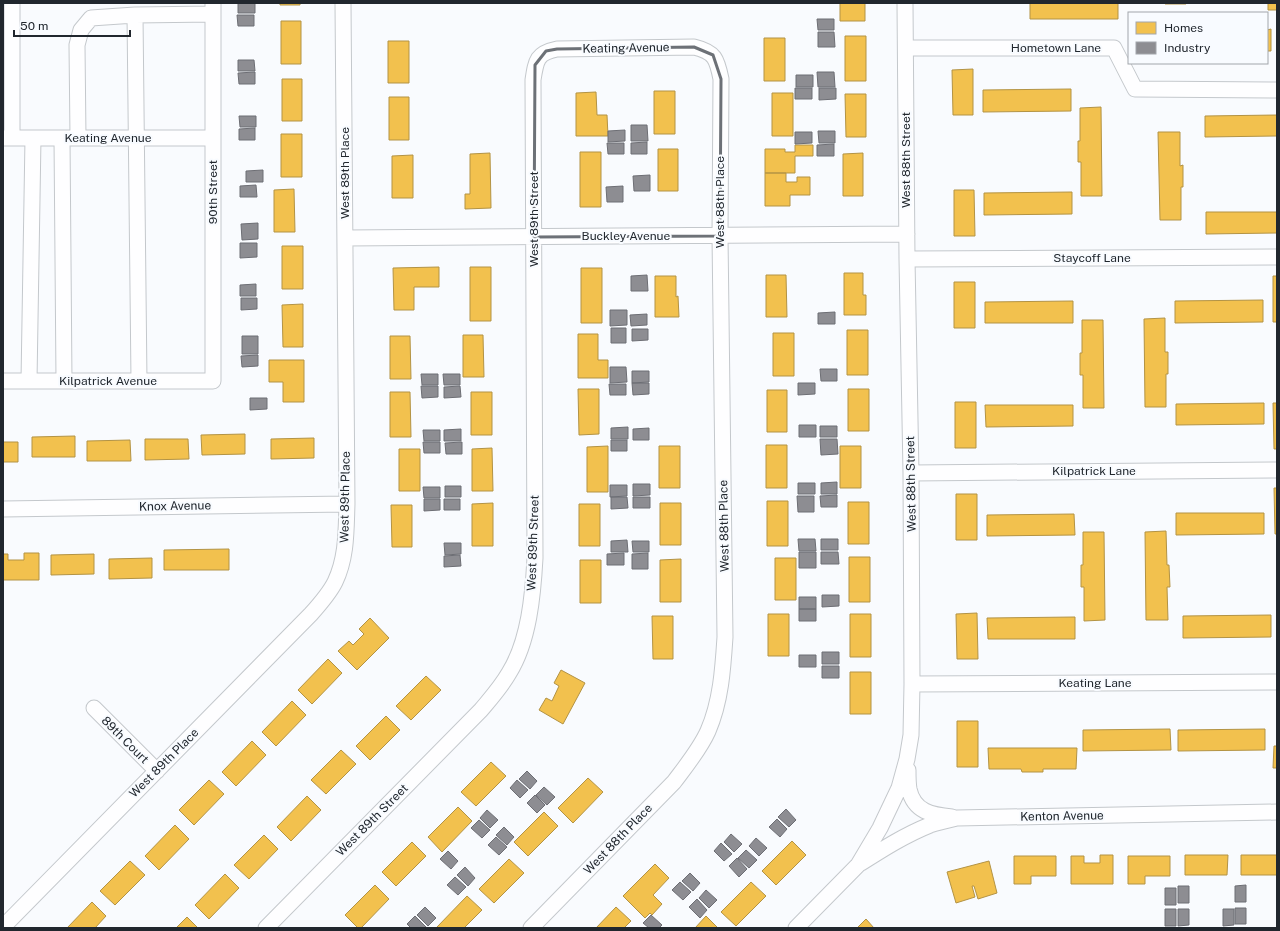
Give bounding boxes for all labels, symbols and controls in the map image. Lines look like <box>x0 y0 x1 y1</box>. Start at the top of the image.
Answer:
scale bar <box>14 12 130 38</box>
legend <box>1128 12 1268 64</box>
text: 50 m <box>20 19 48 33</box>
text: Homes <box>1164 21 1203 35</box>
street label: Keating Avenue <box>582 40 670 56</box>
street label: Hometown Lane <box>1011 41 1101 55</box>
text: Industry <box>1164 41 1211 55</box>
street label: West 88th Street <box>899 112 913 208</box>
street label: West 89th Place <box>338 127 352 219</box>
street label: Keating Avenue <box>64 131 152 145</box>
street label: West 88th Place <box>713 156 727 248</box>
street label: 90th Street <box>206 160 220 224</box>
street label: West 89th Street <box>527 171 541 267</box>
street label: Buckley Avenue <box>582 229 671 243</box>
street label: Staycoff Lane <box>1053 251 1131 265</box>
street label: Kilpatrick Avenue <box>59 374 157 388</box>
street label: West 88th Street <box>903 435 919 532</box>
street label: West 89th Place <box>337 451 353 543</box>
street label: Kilpatrick Lane <box>1052 464 1136 478</box>
street label: West 88th Place <box>716 480 732 572</box>
street label: West 89th Street <box>524 494 542 591</box>
street label: Knox Avenue <box>139 498 212 514</box>
street label: Keating Lane <box>1058 676 1132 690</box>
street label: 89th Court <box>99 714 152 767</box>
street label: West 89th Place <box>127 725 202 800</box>
street label: West 89th Street <box>333 781 411 859</box>
street label: West 88th Place <box>581 801 655 877</box>
street label: Kenton Avenue <box>1020 808 1104 824</box>

